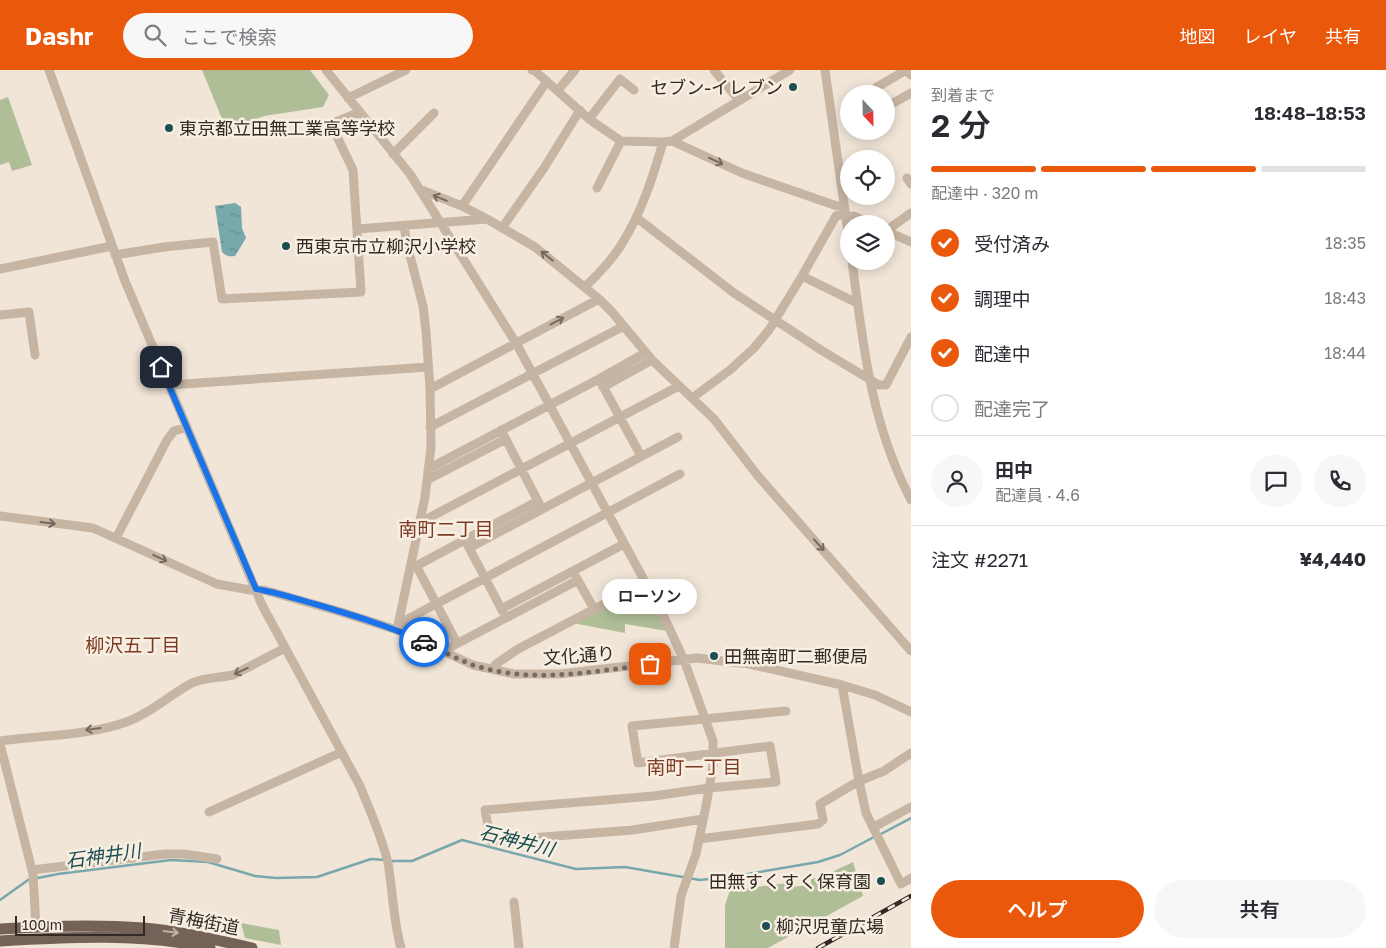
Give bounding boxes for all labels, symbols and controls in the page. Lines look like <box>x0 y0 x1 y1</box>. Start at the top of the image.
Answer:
search box <box>123 13 473 58</box>
text: Dashr <box>25 21 93 50</box>
icon: search <box>141 21 169 49</box>
text: ここで検索 <box>181 25 276 48</box>
text: 地図 <box>1180 25 1216 47</box>
text: レイヤ <box>1244 25 1297 47</box>
text: 共有 <box>1325 25 1361 47</box>
place label: セブン-イレブン <box>650 76 783 98</box>
marker: セブン-イレブン <box>787 81 799 93</box>
north arrow <box>840 85 895 140</box>
map controls <box>840 85 895 270</box>
text: 到着まで <box>931 85 995 105</box>
text: 18:48–18:53 <box>1254 101 1366 124</box>
text: 2 分 <box>931 106 990 144</box>
place label: 東京都立田無工業高等学校 <box>179 117 395 139</box>
marker: 東京都立田無工業高等学校 <box>163 122 175 134</box>
button: locate <box>840 150 895 205</box>
one-way arrow <box>708 157 723 167</box>
text: 配達中 · 320 m <box>931 183 1039 203</box>
one-way arrow <box>433 192 448 202</box>
button: layers <box>840 215 895 270</box>
icon: check <box>931 229 959 257</box>
text: 受付済み <box>974 232 1050 255</box>
text: 18:35 <box>1325 233 1366 253</box>
place label: 西東京市立柳沢小学校 <box>296 235 476 257</box>
marker: 西東京市立柳沢小学校 <box>280 240 292 252</box>
one-way arrow <box>541 251 554 262</box>
icon: check <box>931 284 959 312</box>
text: 調理中 <box>974 287 1031 310</box>
text: 18:43 <box>1325 288 1366 308</box>
one-way arrow <box>550 316 565 326</box>
icon: check <box>931 339 959 367</box>
text: 配達中 <box>974 342 1031 365</box>
text: 18:44 <box>1324 343 1366 363</box>
pin <box>140 346 182 388</box>
icon: home <box>147 353 175 381</box>
text: 配達完了 <box>974 397 1050 420</box>
button: person <box>931 455 983 507</box>
button: chat <box>1250 455 1302 507</box>
button: phone <box>1314 455 1366 507</box>
text: 田中 <box>995 458 1033 481</box>
text: 配達員 · 4.6 <box>995 485 1080 505</box>
district label: 南町二丁目 <box>398 517 494 540</box>
one-way arrow <box>40 518 56 528</box>
one-way arrow <box>813 539 825 552</box>
text: ¥4,440 <box>1299 547 1366 570</box>
text: 注文 #2271 <box>931 548 1028 571</box>
one-way arrow <box>152 553 167 563</box>
callout: ローソン <box>602 579 698 614</box>
text: ローソン <box>617 586 682 606</box>
courier <box>399 617 449 667</box>
icon: car <box>410 628 438 656</box>
district label: 柳沢五丁目 <box>85 633 181 656</box>
street label: 文化通り <box>542 642 616 668</box>
pin <box>629 643 671 685</box>
place label: 田無南町二郵便局 <box>724 645 868 667</box>
icon: bag <box>636 650 664 678</box>
marker: 田無南町二郵便局 <box>708 650 720 662</box>
one-way arrow <box>234 666 249 676</box>
one-way arrow <box>85 725 101 735</box>
district label: 南町一丁目 <box>646 755 742 778</box>
water label: 石神井川 <box>477 820 559 861</box>
water label: 石神井川 <box>64 838 144 872</box>
place label: 田無すくすく保育園 <box>709 870 871 892</box>
marker: 田無すくすく保育園 <box>875 875 887 887</box>
button: ヘルプ <box>931 880 1144 938</box>
button: 共有 <box>1154 880 1366 938</box>
street label: 青梅街道 <box>167 903 241 939</box>
scale bar <box>15 913 145 936</box>
place label: 柳沢児童広場 <box>776 915 884 937</box>
text: 100 m <box>22 916 62 933</box>
marker: 柳沢児童広場 <box>760 920 772 932</box>
one-way arrow <box>163 927 179 937</box>

